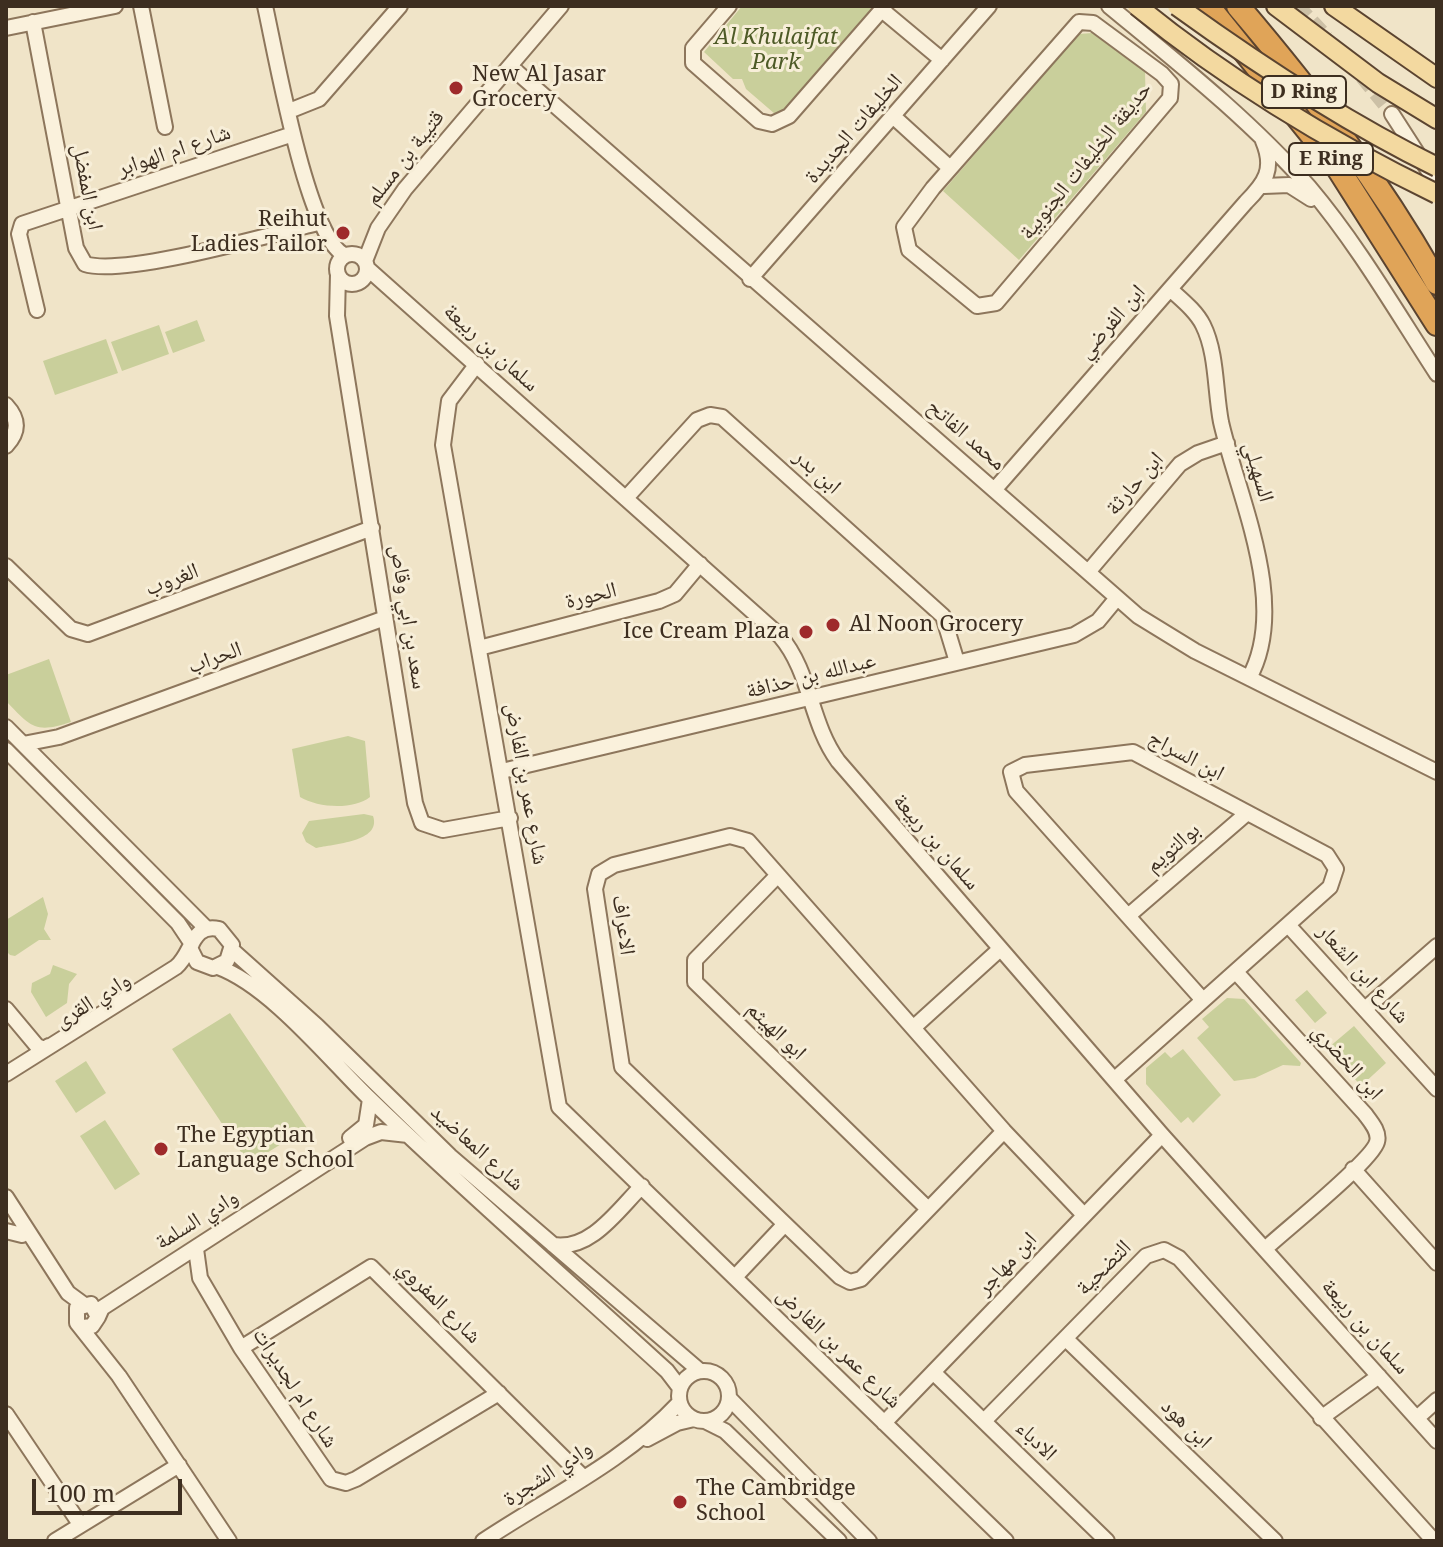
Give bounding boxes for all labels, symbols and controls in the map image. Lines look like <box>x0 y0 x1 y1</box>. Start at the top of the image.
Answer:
park label: Al Khulaifat Park <box>714 25 838 76</box>
place label: New Al Jasar Grocery <box>472 62 606 114</box>
street label: الخليفات الجديدة <box>799 69 909 189</box>
road number: D Ring <box>1262 76 1346 108</box>
street label: حديقة الخليفات الجنوبية <box>1014 77 1158 245</box>
marker: New Al Jasar Grocery <box>447 79 465 97</box>
street label: قتيبة بن مسلم <box>360 105 450 211</box>
street label: شارع ام الهوابر <box>114 119 234 183</box>
street label: ابن المفضل <box>66 142 108 232</box>
road number: E Ring <box>1289 143 1373 175</box>
place label: Reihut Ladies Tailor <box>191 207 327 258</box>
marker: Reihut Ladies Tailor <box>334 224 352 242</box>
street label: ابن الفرضي <box>1073 280 1151 364</box>
street label: سلمان بن ربيعة <box>438 298 544 398</box>
street label: محمد الفاتح <box>921 394 1011 476</box>
street label: السهيلي <box>1237 439 1279 505</box>
street label: ابن بدر <box>788 444 846 500</box>
street label: ابن حارثة <box>1100 447 1170 521</box>
street label: سعد بن ابي وقاص <box>384 543 432 691</box>
street label: الغروب <box>142 558 202 602</box>
street label: الحورة <box>562 577 620 615</box>
place label: Al Noon Grocery <box>849 612 1023 638</box>
marker: Al Noon Grocery <box>824 616 842 634</box>
place label: Ice Cream Plaza <box>623 619 790 645</box>
marker: Ice Cream Plaza <box>797 623 815 641</box>
street label: الحراب <box>184 636 246 680</box>
street label: عبدالله بن حذافة <box>744 647 878 705</box>
street label: شارع عمر بن الفارض <box>499 701 553 867</box>
street label: ابن السراج <box>1143 725 1229 787</box>
street label: سلمان بن ربيعة <box>887 788 985 896</box>
street label: بوالتويم <box>1140 817 1206 879</box>
street label: الاعراف <box>606 893 640 957</box>
street label: شارع ابن الشعار <box>1311 919 1415 1029</box>
street label: وادي القرى <box>50 967 136 1035</box>
street label: ابو الهيثم <box>741 996 811 1066</box>
street label: ابن الخضري <box>1306 1018 1388 1106</box>
street label: شارع المعاضيد <box>425 1099 529 1197</box>
place label: The Egyptian Language School <box>177 1123 354 1174</box>
marker: The Egyptian Language School <box>152 1140 170 1158</box>
street label: وادي السلمة <box>151 1184 243 1256</box>
street label: ابن مهاجر <box>971 1227 1043 1301</box>
street label: التضحية <box>1071 1235 1137 1301</box>
street label: شارع المفروي <box>392 1255 486 1349</box>
street label: سلمان بن ربيعة <box>1315 1274 1415 1380</box>
street label: شارع عمر بن الفارض <box>771 1282 907 1414</box>
street label: شارع ام لجديرات <box>246 1323 344 1453</box>
street label: ابن هود <box>1155 1394 1217 1454</box>
street label: الادباء <box>1010 1415 1062 1467</box>
street label: وادي الشجرة <box>498 1435 598 1513</box>
scale bar <box>36 1463 186 1513</box>
text: 100 m <box>46 1476 115 1509</box>
place label: The Cambridge School <box>696 1476 856 1528</box>
marker: The Cambridge School <box>671 1493 689 1511</box>

